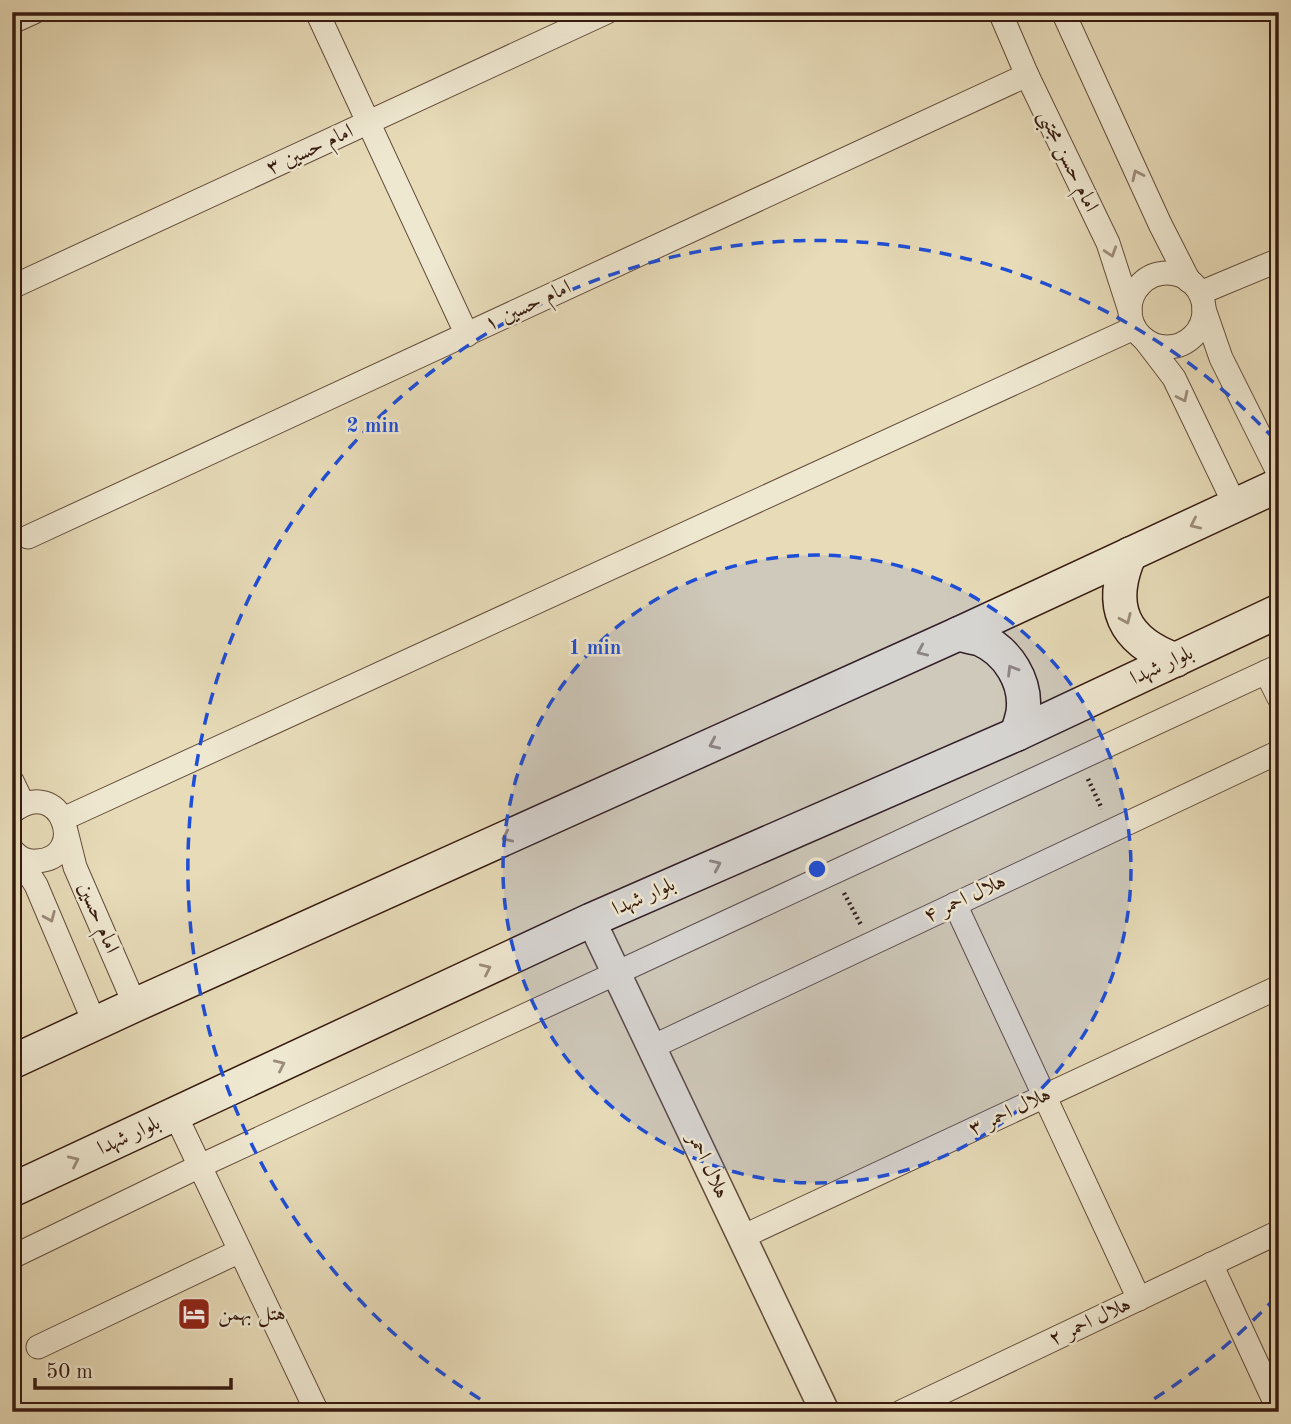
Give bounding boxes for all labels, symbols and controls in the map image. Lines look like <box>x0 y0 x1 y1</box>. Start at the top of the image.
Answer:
street label: امام حسن مجتبی <box>1029 107 1102 218</box>
street label: امام حسین ۳ <box>264 121 359 185</box>
one-way arrow <box>1131 170 1145 183</box>
one-way arrow <box>1103 246 1117 258</box>
street label: امام حسین ۱ <box>482 277 577 341</box>
one-way arrow <box>1174 390 1188 402</box>
text: 2 min <box>347 416 399 437</box>
one-way arrow <box>1190 516 1202 530</box>
one-way arrow <box>1118 612 1132 624</box>
text: 1 min <box>569 638 621 659</box>
street label: بلوار شهدا <box>1128 642 1197 691</box>
one-way arrow <box>916 643 929 657</box>
one-way arrow <box>1008 664 1021 677</box>
one-way arrow <box>709 736 721 750</box>
one-way arrow <box>501 829 514 843</box>
centre of rings <box>805 857 829 881</box>
one-way arrow <box>709 859 721 873</box>
street label: هلال احمر ۴ <box>921 871 1010 928</box>
street label: بلوار شهدا <box>610 874 679 922</box>
street label: امام حسین <box>68 880 122 959</box>
one-way arrow <box>41 910 55 922</box>
one-way arrow <box>479 963 491 977</box>
one-way arrow <box>273 1059 285 1073</box>
street label: هلال احمر ۳ <box>966 1084 1055 1141</box>
street label: بلوار شهدا <box>95 1112 164 1161</box>
street label: هلال احمر <box>682 1128 732 1202</box>
one-way arrow <box>67 1156 79 1170</box>
street label: هلال احمر ۲ <box>1046 1294 1135 1351</box>
hotel icon: هتل بهمن <box>175 1295 213 1333</box>
place label: هتل بهمن <box>218 1304 286 1328</box>
scale bar <box>35 1347 231 1391</box>
text: 50 m <box>46 1362 93 1383</box>

